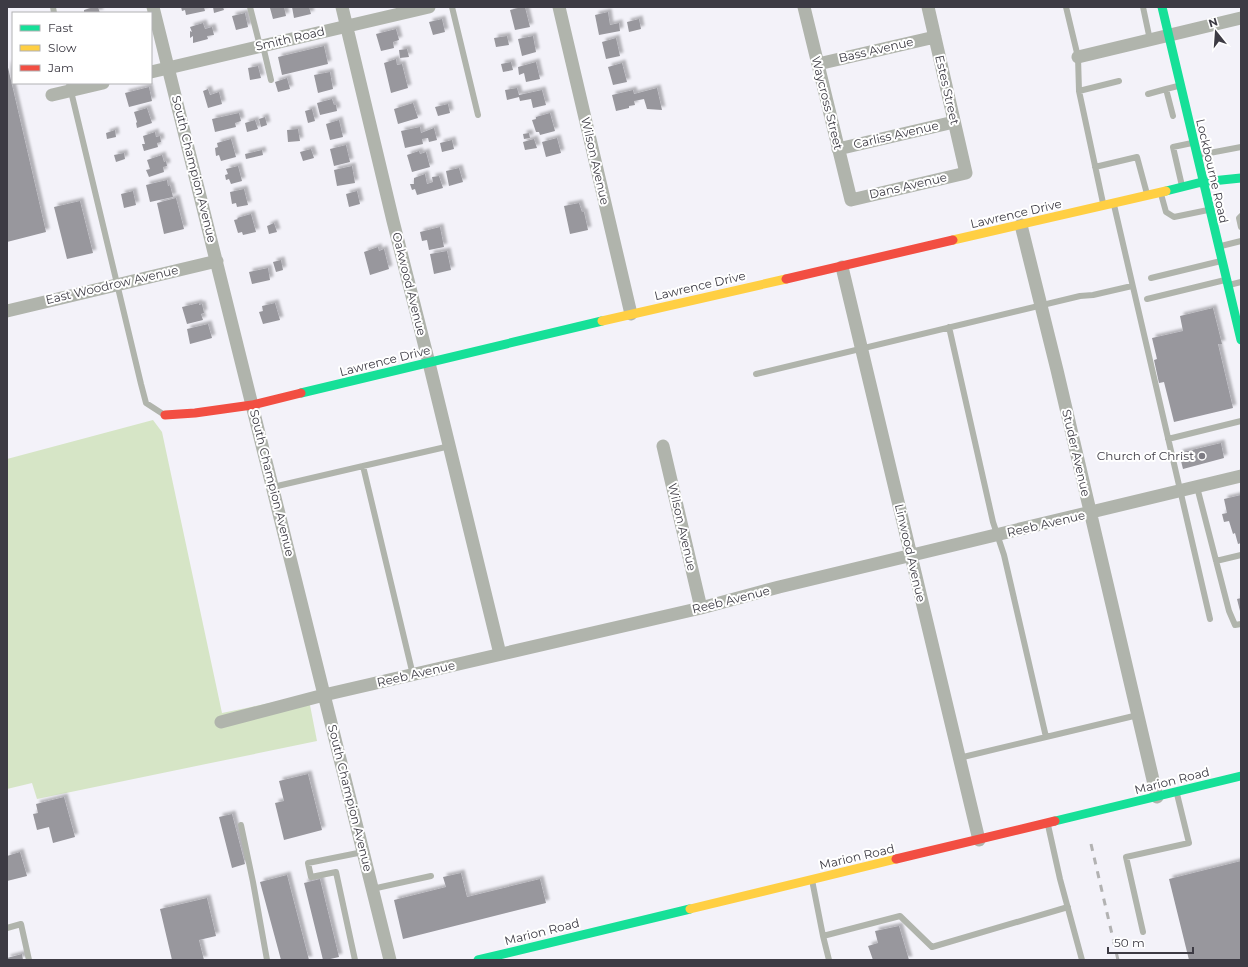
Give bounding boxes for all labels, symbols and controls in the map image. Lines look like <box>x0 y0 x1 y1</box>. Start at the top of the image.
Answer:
legend <box>12 12 152 84</box>
north arrow <box>1196 12 1236 52</box>
text: N <box>1207 14 1219 30</box>
text: Fast <box>48 20 73 35</box>
street label: Smith Road <box>254 23 326 54</box>
street label: Bass Avenue <box>837 34 915 65</box>
text: Slow <box>48 40 77 55</box>
street label: Estes Street <box>932 54 963 126</box>
street label: Waycross Street <box>809 55 846 151</box>
text: Jam <box>47 60 74 75</box>
street label: South Champion Avenue <box>169 94 220 244</box>
street label: Wilson Avenue <box>578 116 613 206</box>
street label: Carliss Avenue <box>852 117 940 152</box>
street label: Lockbourne Road <box>1193 117 1232 225</box>
street label: Dans Avenue <box>868 169 948 202</box>
street label: Lawrence Drive <box>969 196 1063 231</box>
street label: Oakwood Avenue <box>389 231 430 337</box>
street label: East Woodrow Avenue <box>44 262 180 307</box>
street label: Lawrence Drive <box>653 268 747 303</box>
street label: Lawrence Drive <box>338 342 432 379</box>
street label: South Champion Avenue <box>247 408 298 558</box>
street label: Studer Avenue <box>1059 408 1094 498</box>
place label: Church of Christ <box>1097 448 1194 463</box>
marker: Church of Christ <box>1197 451 1207 461</box>
street label: Wilson Avenue <box>665 482 700 572</box>
street label: Linwood Avenue <box>892 502 929 603</box>
street label: Reeb Avenue <box>1005 507 1086 540</box>
street label: Reeb Avenue <box>690 583 771 616</box>
street label: Reeb Avenue <box>375 657 456 690</box>
street label: South Champion Avenue <box>325 723 376 873</box>
street label: Marion Road <box>1133 764 1211 797</box>
street label: Marion Road <box>818 841 896 872</box>
street label: Marion Road <box>503 915 581 948</box>
scale bar <box>1108 929 1193 955</box>
text: 50 m <box>1114 935 1145 950</box>

